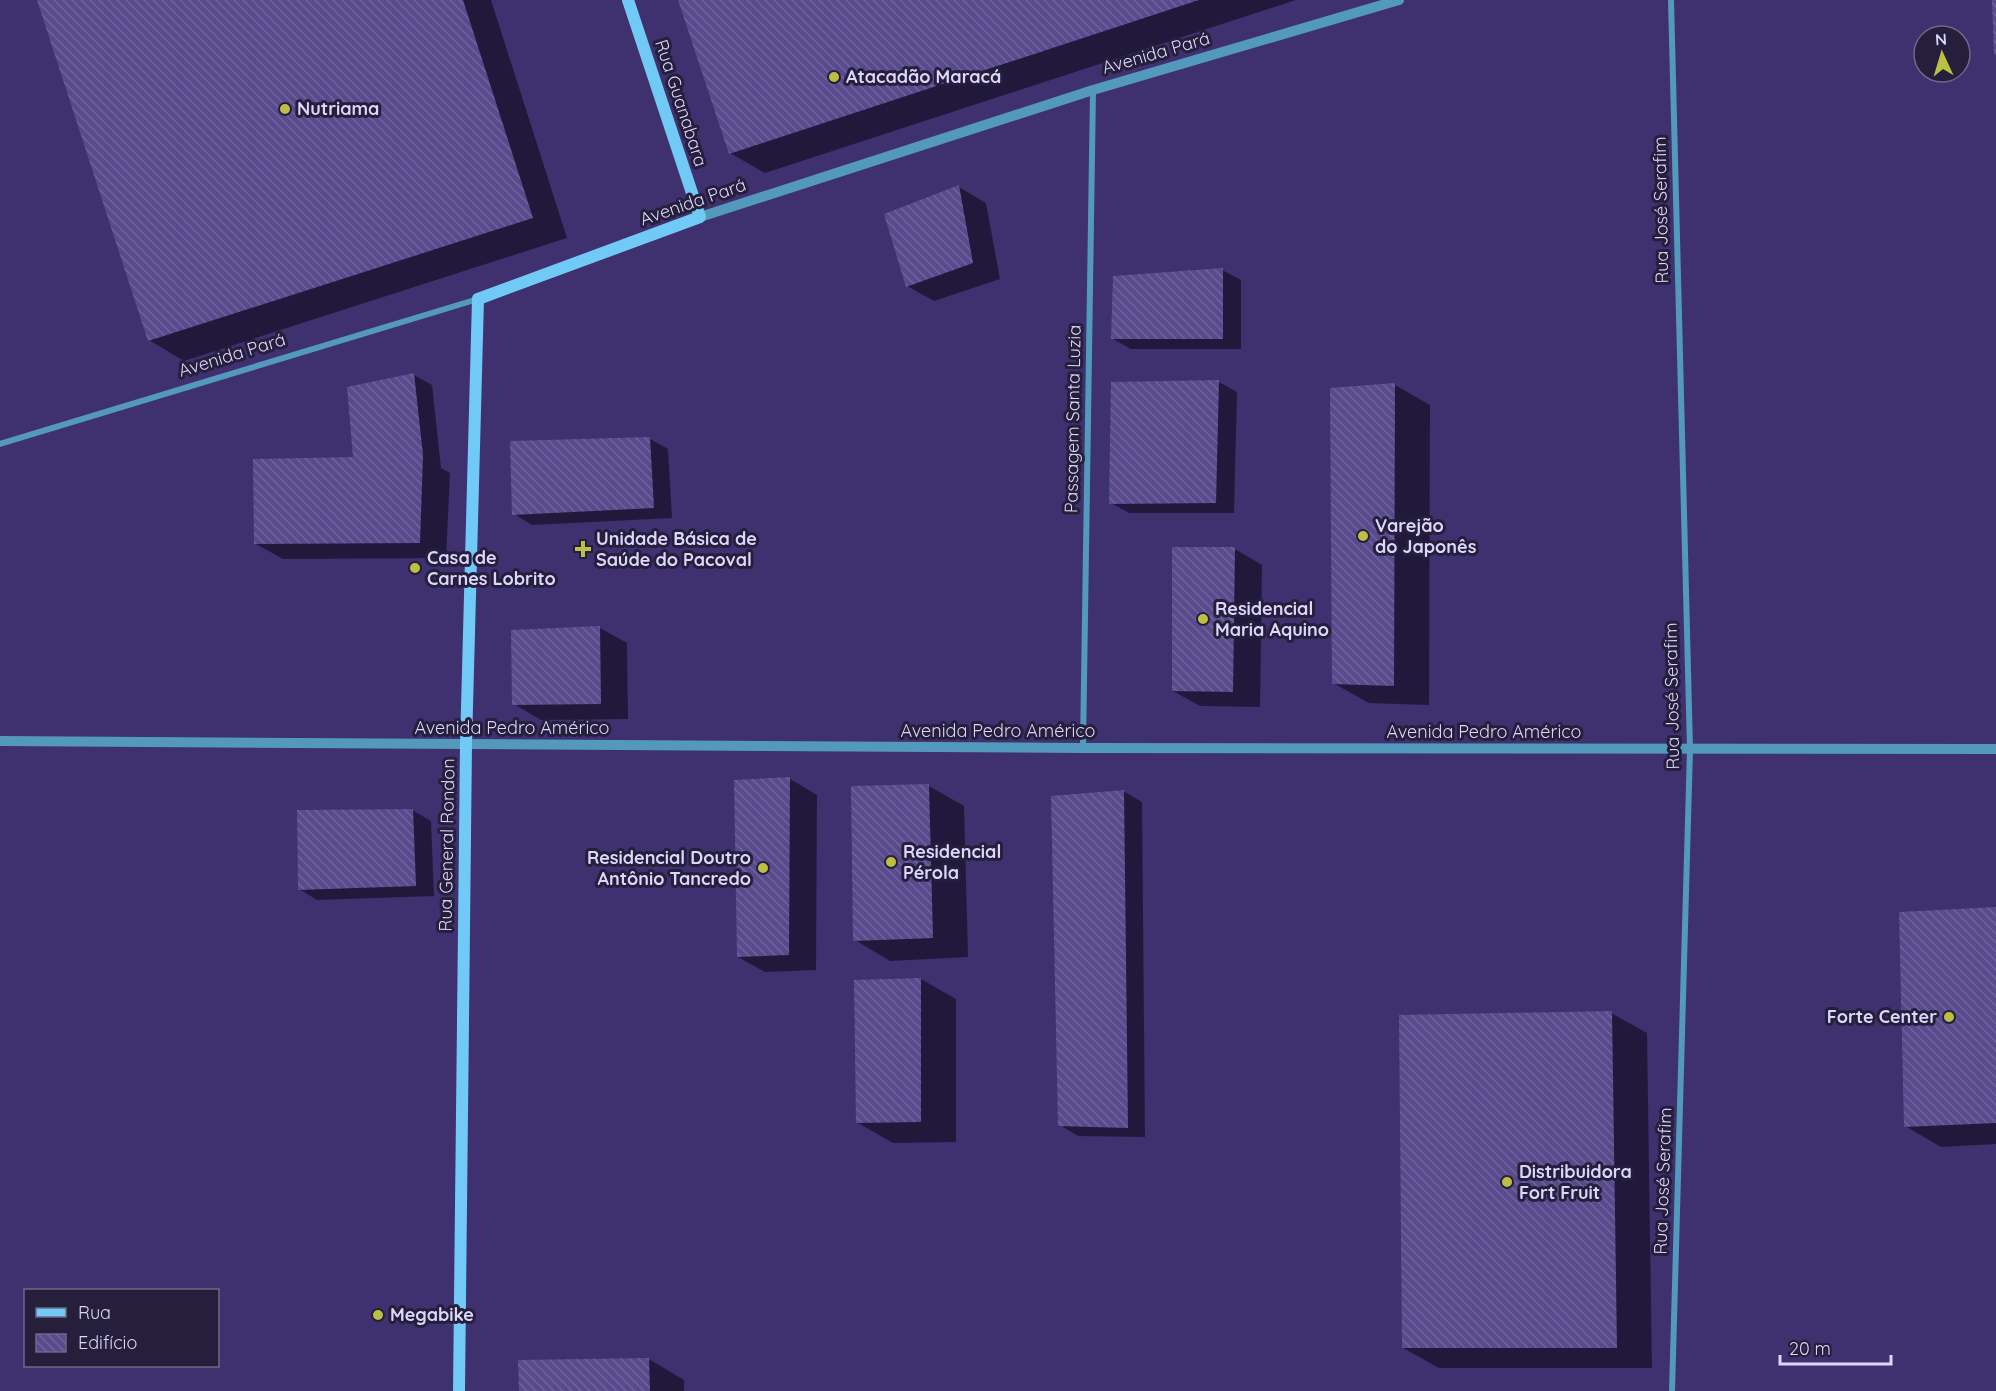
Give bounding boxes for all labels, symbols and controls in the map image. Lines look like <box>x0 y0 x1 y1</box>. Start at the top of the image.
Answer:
north arrow <box>1912 24 1972 84</box>
street label: Avenida Pará <box>1099 26 1212 79</box>
text: N <box>1934 29 1948 49</box>
street label: Rua Guanabara <box>650 36 713 169</box>
place label: Atacadão Maracá <box>846 65 1001 88</box>
marker: Atacadão Maracá <box>827 70 841 84</box>
place label: Nutriama <box>297 97 379 120</box>
marker: Nutriama <box>278 102 292 116</box>
street label: Rua José Serafim <box>1648 136 1673 284</box>
street label: Avenida Pará <box>637 173 749 230</box>
street label: Passagem Santa Luzia <box>1059 325 1086 513</box>
street label: Avenida Pará <box>175 327 288 382</box>
place label: Varejão do Japonês <box>1375 514 1477 558</box>
place label: Unidade Básica de Saúde do Pacoval <box>596 527 757 571</box>
marker: Varejão do Japonês <box>1356 529 1370 543</box>
marker: Unidade Básica de Saúde do Pacoval <box>574 540 592 558</box>
place label: Casa de Carnes Lobrito <box>427 546 556 590</box>
marker: Casa de Carnes Lobrito <box>408 561 422 575</box>
place label: Residencial Maria Aquino <box>1215 597 1329 641</box>
marker: Residencial Maria Aquino <box>1196 612 1210 626</box>
street label: Rua José Serafim <box>1659 622 1684 770</box>
street label: Avenida Pedro Américo <box>415 716 609 739</box>
street label: Avenida Pedro Américo <box>901 719 1095 742</box>
street label: Avenida Pedro Américo <box>1387 720 1581 743</box>
street label: Rua General Rondon <box>433 758 460 932</box>
place label: Residencial Pérola <box>903 840 1001 884</box>
place label: Residencial Doutro Antônio Tancredo <box>587 846 751 890</box>
marker: Residencial Pérola <box>884 855 898 869</box>
marker: Residencial Doutro Antônio Tancredo <box>756 861 770 875</box>
place label: Forte Center <box>1827 1005 1937 1028</box>
marker: Forte Center <box>1942 1010 1956 1024</box>
street label: Rua José Serafim <box>1648 1107 1677 1255</box>
place label: Distribuidora Fort Fruit <box>1519 1160 1632 1204</box>
marker: Distribuidora Fort Fruit <box>1500 1175 1514 1189</box>
legend <box>24 1289 219 1367</box>
text: Rua <box>78 1301 111 1324</box>
place label: Megabike <box>390 1303 474 1326</box>
marker: Megabike <box>371 1308 385 1322</box>
scale bar <box>1780 1328 1891 1366</box>
text: Edifício <box>78 1331 137 1354</box>
text: 20 m <box>1789 1337 1831 1360</box>

